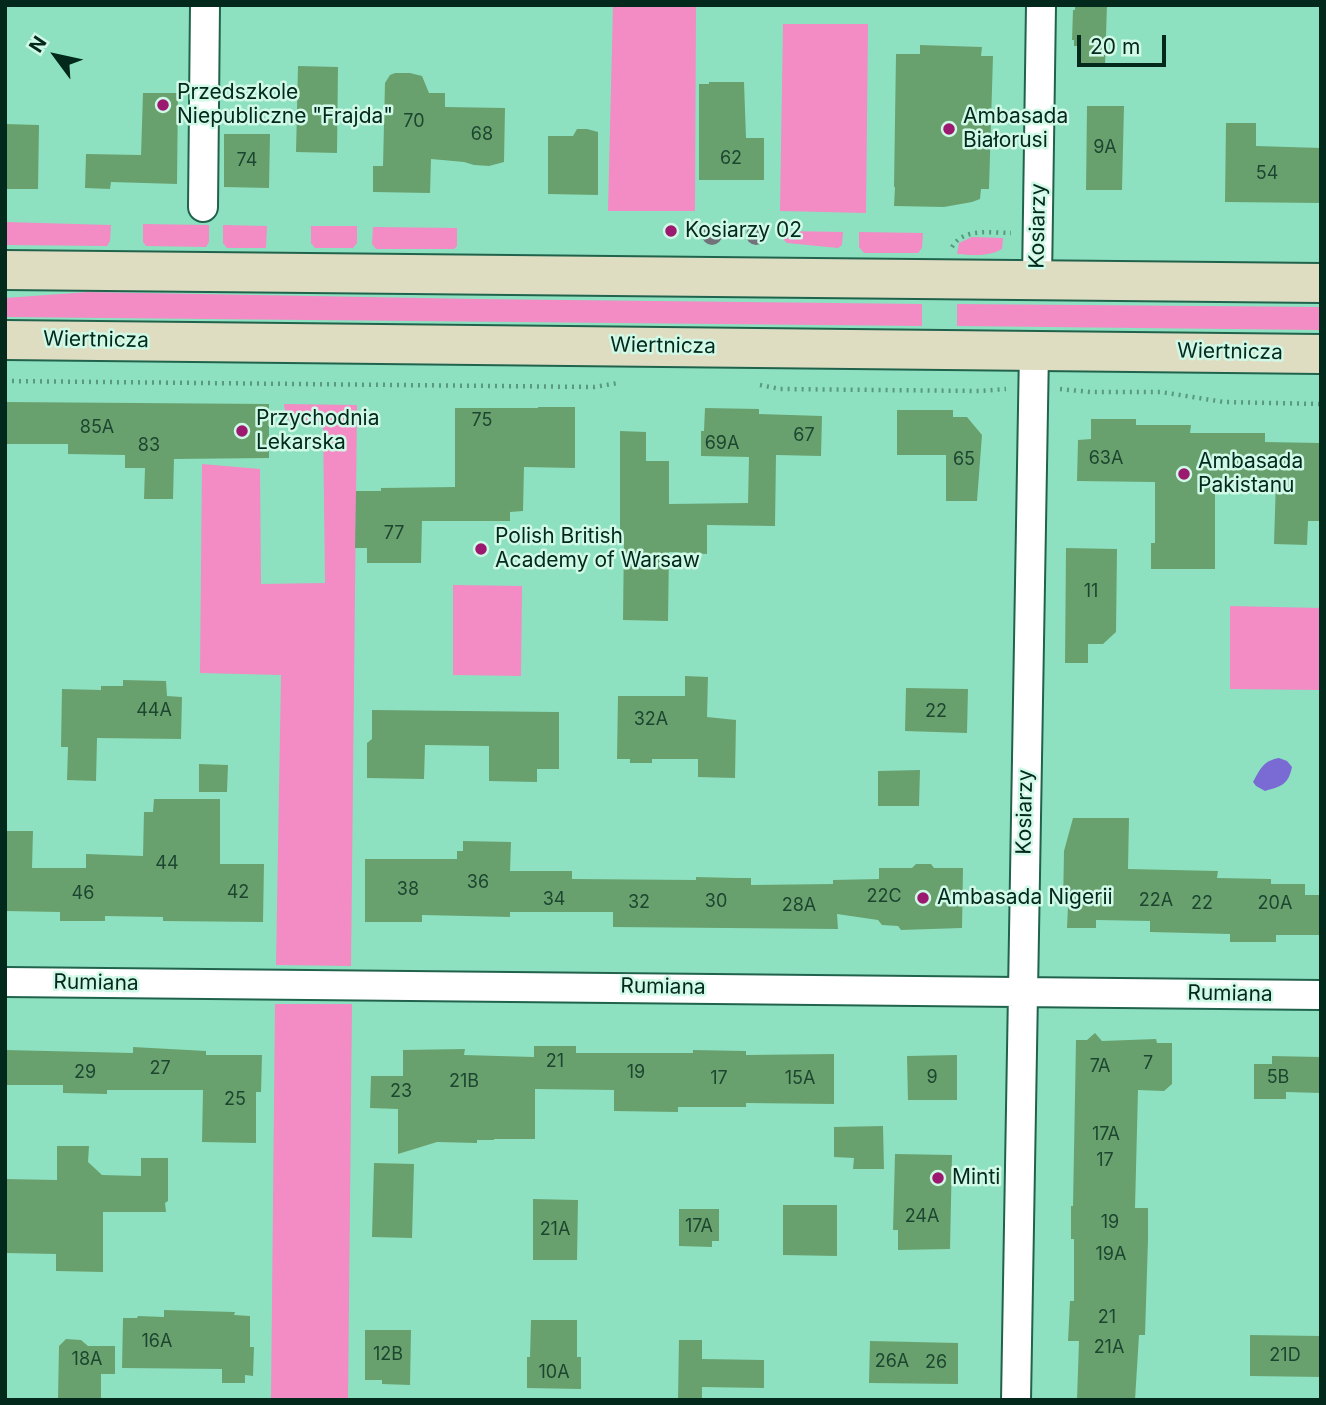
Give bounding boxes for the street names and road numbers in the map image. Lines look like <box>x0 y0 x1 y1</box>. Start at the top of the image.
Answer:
street label: Kosiarzy <box>1025 183 1051 269</box>
street label: Wiertnicza <box>43 326 149 354</box>
street label: Wiertnicza <box>610 332 716 360</box>
street label: Wiertnicza <box>1177 338 1283 366</box>
street label: Kosiarzy <box>1012 769 1038 855</box>
street label: Rumiana <box>53 970 139 996</box>
street label: Rumiana <box>620 974 706 1000</box>
street label: Rumiana <box>1187 981 1273 1007</box>

